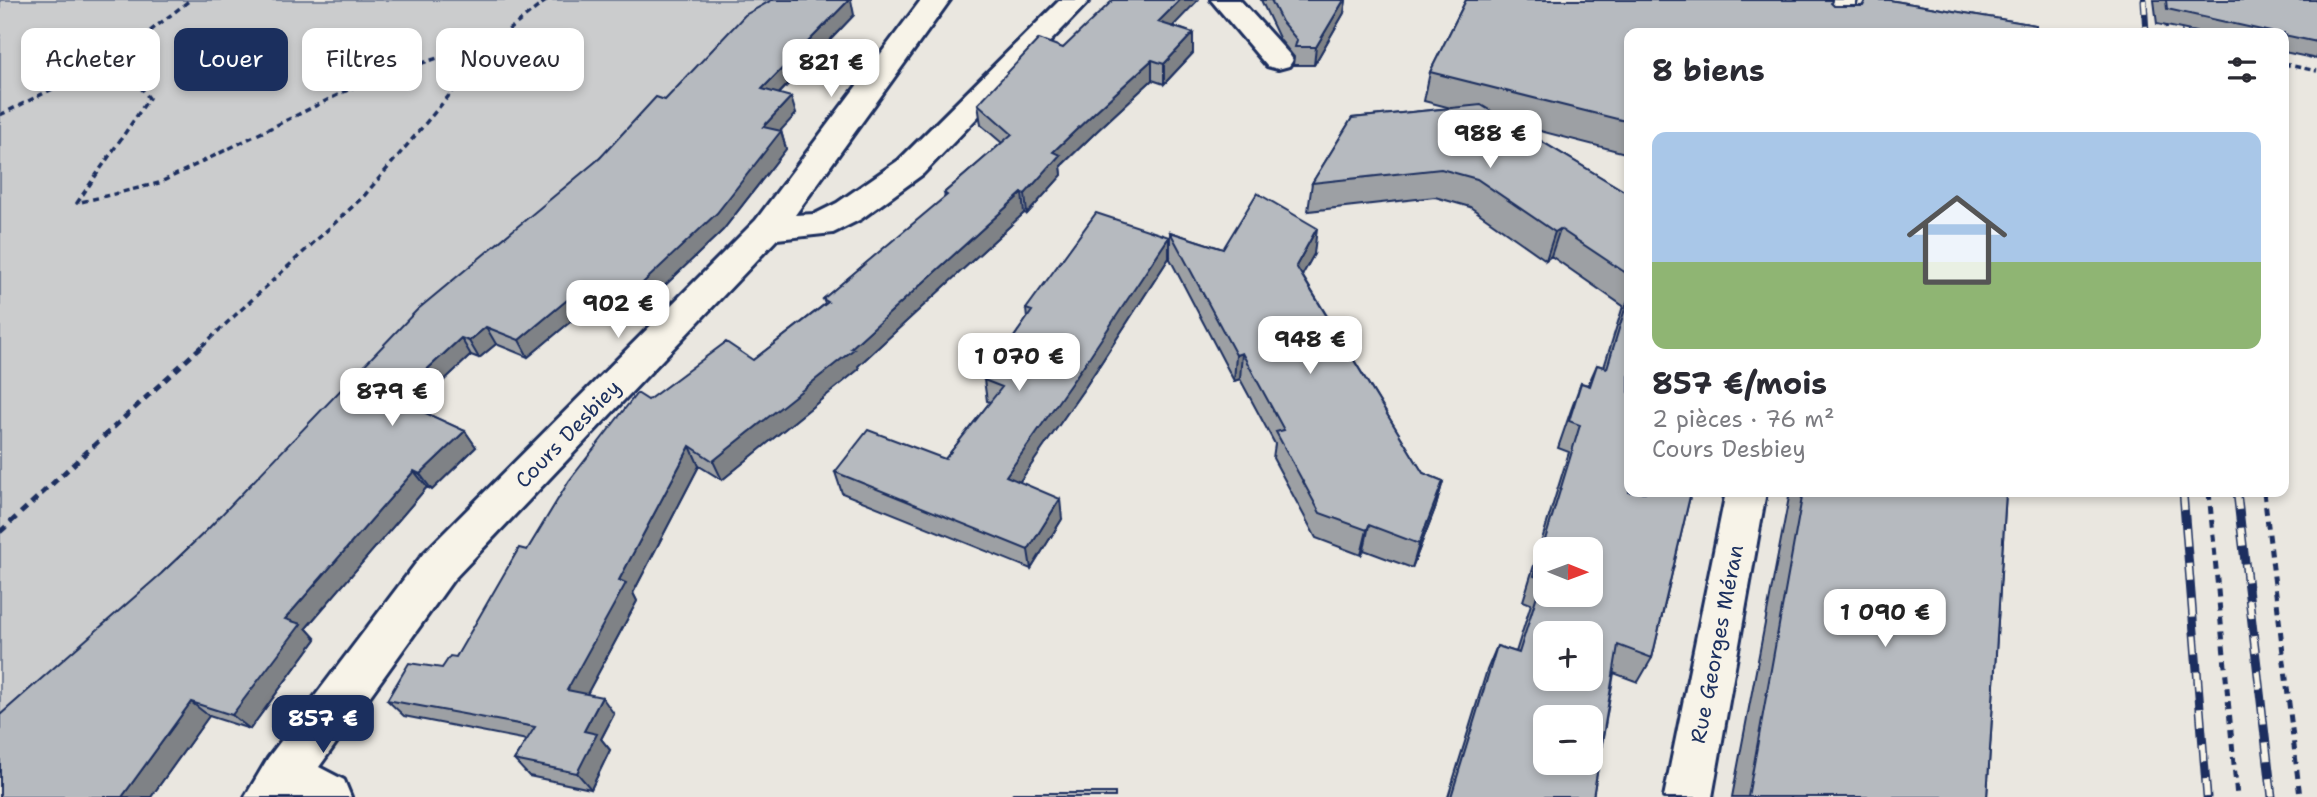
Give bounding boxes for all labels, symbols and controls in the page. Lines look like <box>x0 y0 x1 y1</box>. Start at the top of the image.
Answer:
chip: Acheter <box>21 28 160 91</box>
chip: Louer <box>174 28 288 91</box>
chip: Filtres <box>302 28 422 91</box>
chip: Nouveau <box>436 28 584 91</box>
pin: 821 € <box>782 40 880 99</box>
text: 821 € <box>798 47 864 77</box>
text: 8 biens <box>1652 50 1765 91</box>
icon: filters <box>2223 51 2261 89</box>
pin: 988 € <box>1441 110 1539 170</box>
text: 988 € <box>1454 118 1526 148</box>
icon: home <box>1894 177 2020 303</box>
pin: 902 € <box>569 280 667 340</box>
text: 902 € <box>582 288 654 318</box>
pin: 948 € <box>1261 316 1359 376</box>
text: 948 € <box>1274 324 1346 354</box>
pin: 1 070 € <box>954 334 1084 393</box>
text: 1 070 € <box>974 341 1064 371</box>
text: 857 €/mois <box>1652 363 1827 404</box>
pin: 879 € <box>343 368 441 428</box>
street label: Cours Desbiey <box>509 374 627 494</box>
text: 879 € <box>356 376 428 406</box>
text: 2 pièces · 76 m² <box>1652 404 1835 434</box>
text: Cours Desbiey <box>1652 434 1806 464</box>
north arrow <box>1533 537 1603 607</box>
map controls <box>1533 537 1603 775</box>
street label: Rue Georges Méran <box>1684 542 1750 746</box>
pin: 1 090 € <box>1820 590 1950 649</box>
text: 1 090 € <box>1840 597 1930 627</box>
button: + <box>1533 621 1603 691</box>
pin: 857 € <box>274 696 372 755</box>
text: 857 € <box>288 703 358 733</box>
button: − <box>1533 705 1603 775</box>

